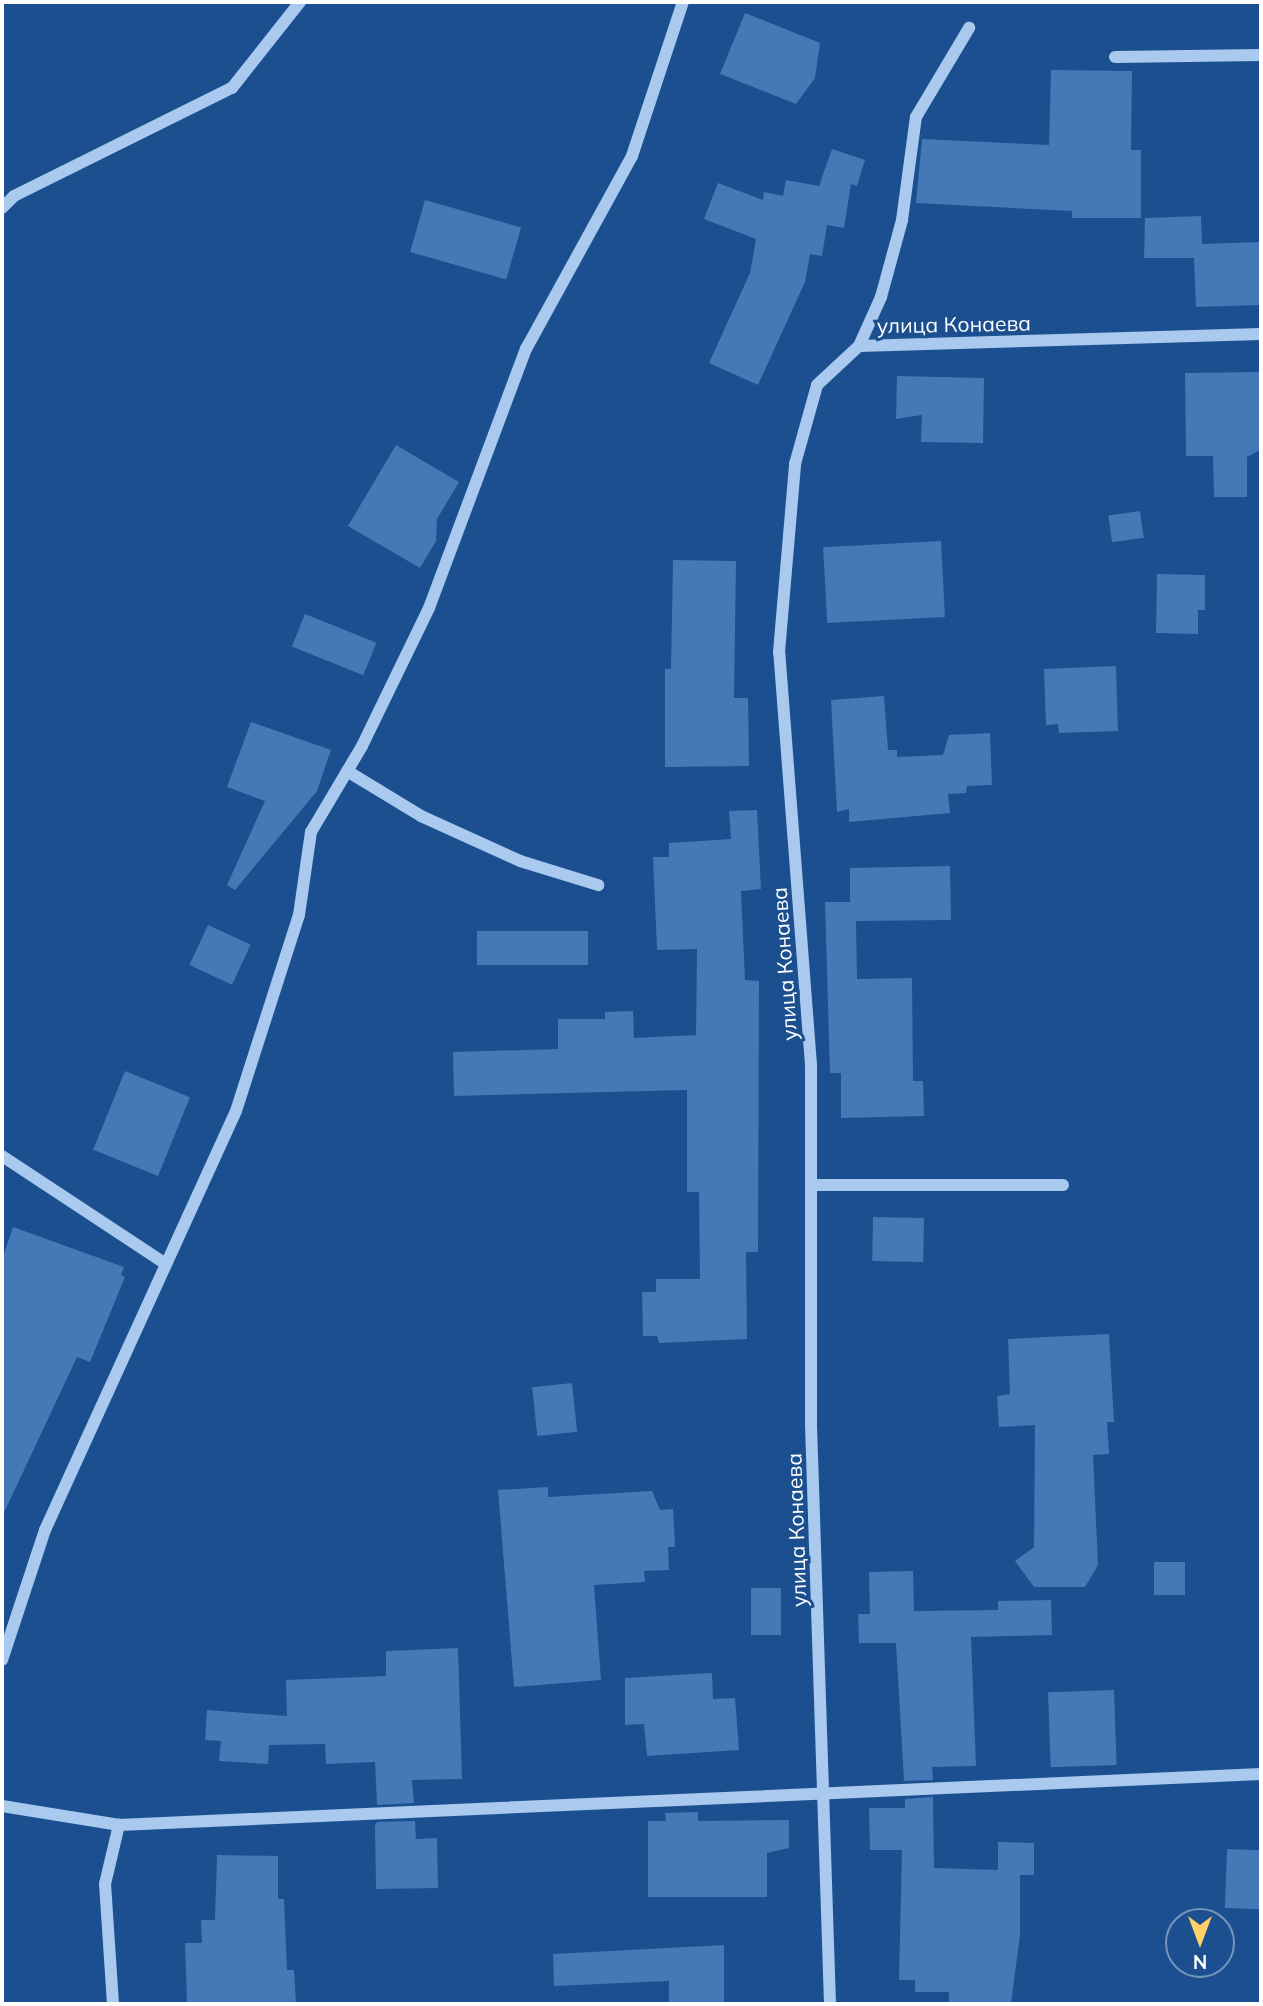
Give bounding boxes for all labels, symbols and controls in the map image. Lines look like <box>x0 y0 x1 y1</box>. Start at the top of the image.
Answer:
street label: улица Конаева <box>877 310 1031 338</box>
street label: улица Конаева <box>766 886 802 1042</box>
street label: улица Конаева <box>781 1453 811 1607</box>
north arrow <box>1165 1908 1235 1978</box>
text: N <box>1193 1950 1207 1974</box>

